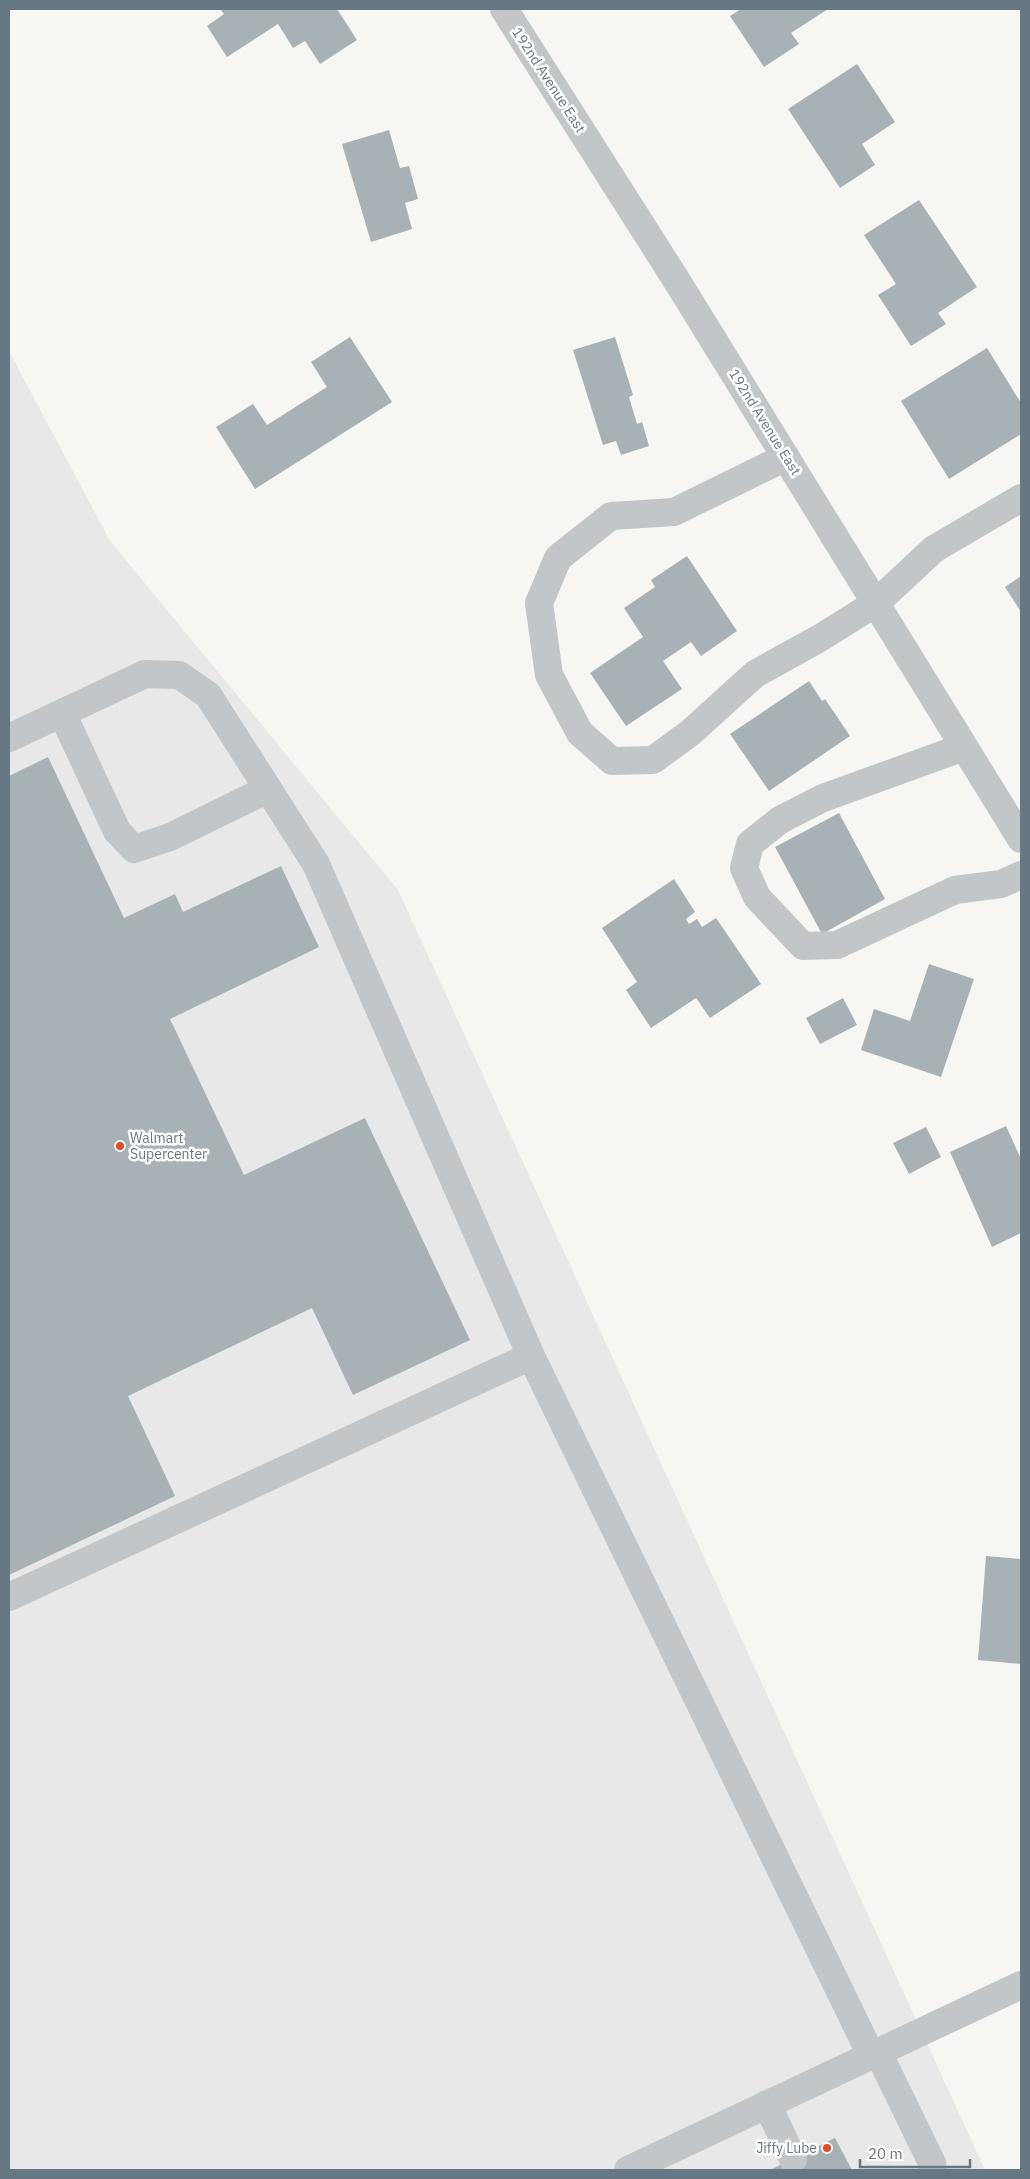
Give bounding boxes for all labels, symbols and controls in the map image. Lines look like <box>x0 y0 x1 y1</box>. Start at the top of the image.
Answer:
street label: 192nd Avenue East <box>508 24 590 136</box>
street label: 192nd Avenue East <box>725 366 805 479</box>
place label: Walmart Supercenter <box>130 1129 207 1163</box>
marker: Walmart Supercenter <box>114 1140 126 1152</box>
scale bar <box>860 2136 970 2168</box>
place label: Jiffy Lube <box>756 2139 817 2157</box>
marker: Jiffy Lube <box>821 2142 833 2154</box>
text: 20 m <box>868 2144 903 2163</box>

